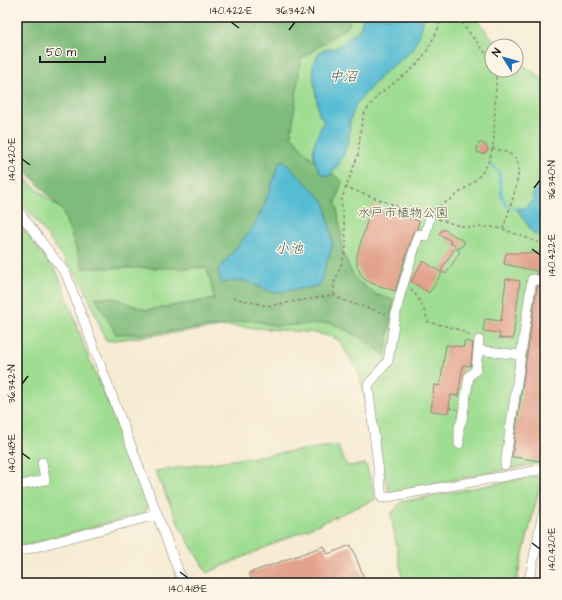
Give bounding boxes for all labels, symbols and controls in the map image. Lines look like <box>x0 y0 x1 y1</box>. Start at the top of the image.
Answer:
text: 140.422°E <box>210 4 252 18</box>
text: 36.342°N <box>276 4 314 18</box>
scale bar <box>40 38 105 64</box>
north arrow <box>484 38 524 78</box>
text: 50 m <box>46 44 77 61</box>
text: N <box>488 45 505 60</box>
water label: 中沼 <box>329 67 358 87</box>
text: 140.420°E <box>5 138 19 180</box>
text: 36.340°N <box>545 160 559 200</box>
park label: 水戸市植物公園 <box>357 204 449 222</box>
text: 140.422°E <box>545 234 559 276</box>
water label: 小池 <box>275 239 304 259</box>
text: 36.342°N <box>5 365 19 403</box>
text: 140.418°E <box>5 434 19 472</box>
text: 140.420°E <box>545 528 559 570</box>
text: 140.418°E <box>169 582 207 596</box>

